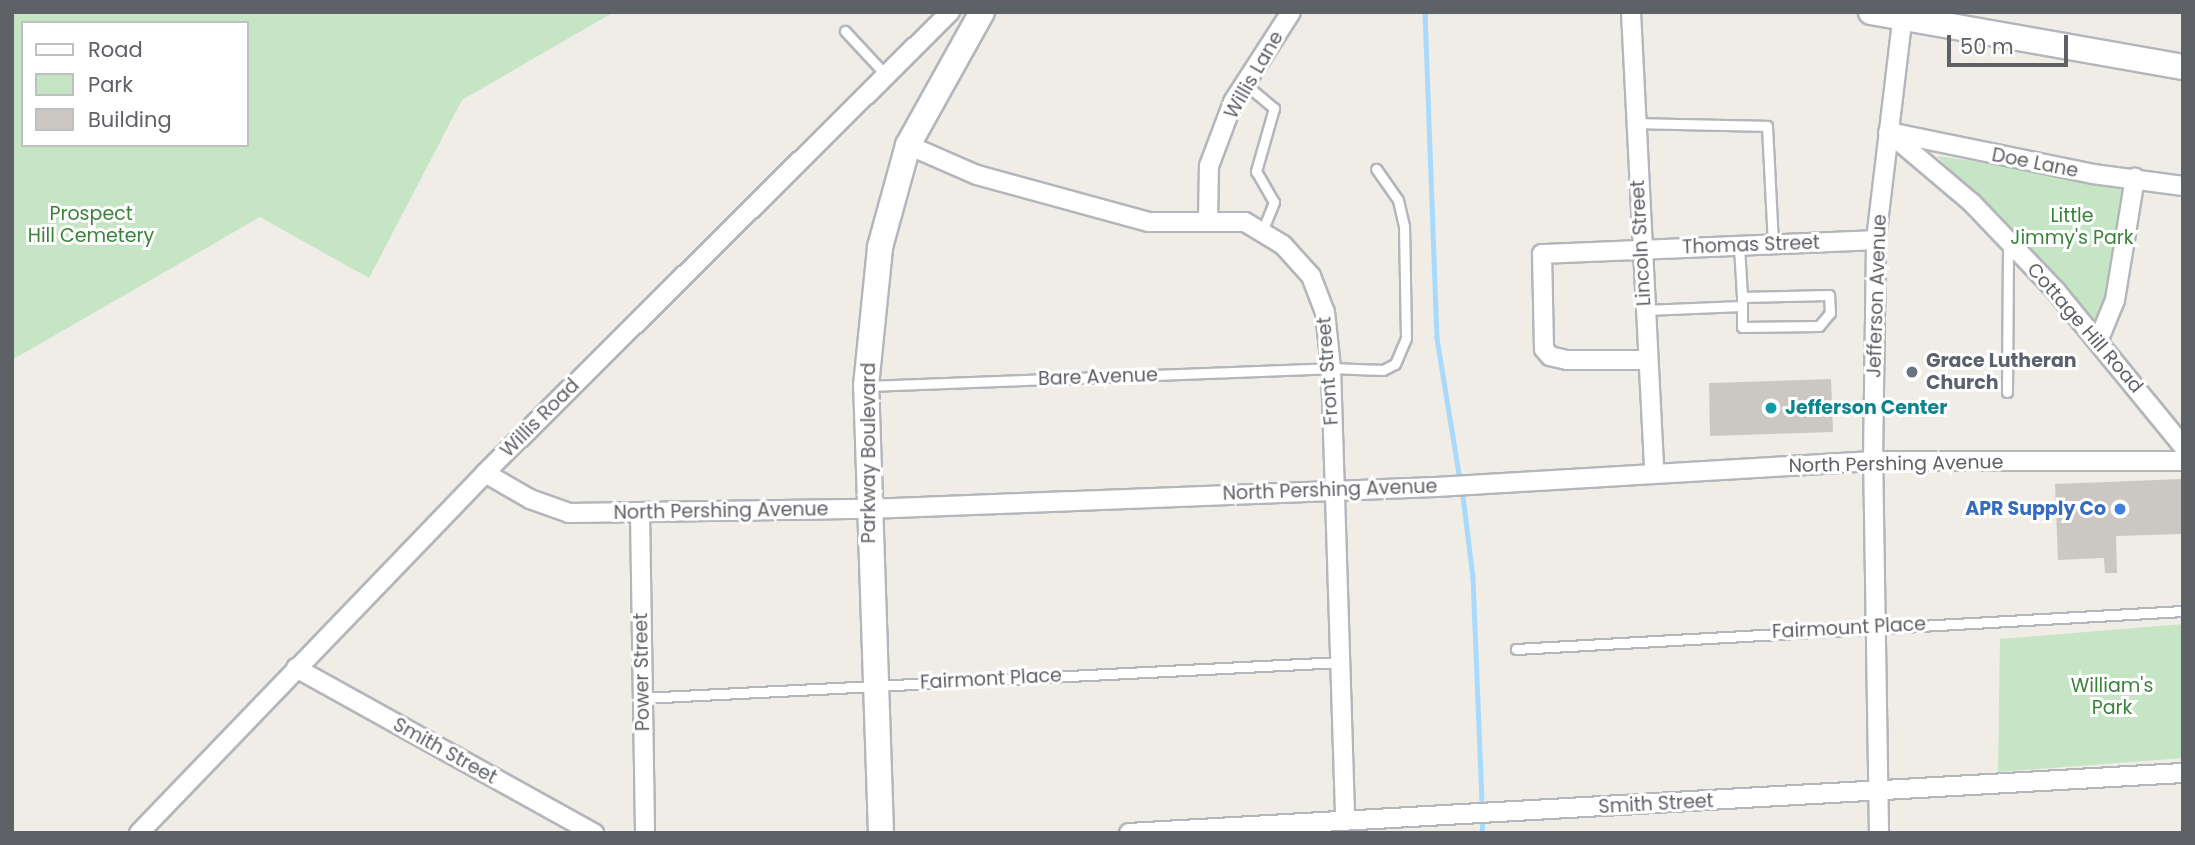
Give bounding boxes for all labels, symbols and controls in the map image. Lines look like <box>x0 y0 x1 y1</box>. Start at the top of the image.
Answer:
legend <box>21 21 248 147</box>
scale bar <box>1950 21 2071 65</box>
street label: Willis Lane <box>1220 27 1288 123</box>
text: 50 m <box>1960 32 2014 61</box>
text: Road <box>88 35 143 64</box>
text: Park <box>88 70 133 99</box>
text: Building <box>88 105 172 134</box>
street label: Doe Lane <box>1990 143 2080 183</box>
street label: Lincoln Street <box>1626 179 1656 307</box>
park label: Prospect Hill Cemetery <box>28 203 154 247</box>
park label: Little Jimmy's Park <box>2010 205 2134 249</box>
street label: Jefferson Avenue <box>1863 214 1891 378</box>
street label: Thomas Street <box>1682 231 1820 259</box>
street label: Cottage Hill Road <box>2022 258 2148 398</box>
street label: Front Street <box>1313 316 1343 426</box>
place label: Grace Lutheran Church <box>1926 350 2077 394</box>
street label: Parkway Boulevard <box>858 363 880 543</box>
street label: Bare Avenue <box>1038 364 1158 390</box>
marker: Grace Lutheran Church <box>1904 364 1920 380</box>
street label: Willis Road <box>496 374 584 462</box>
place label: Jefferson Center <box>1785 397 1947 419</box>
marker: Jefferson Center <box>1763 400 1779 416</box>
street label: North Pershing Avenue <box>1788 451 2004 477</box>
street label: North Pershing Avenue <box>1222 475 1438 505</box>
street label: North Pershing Avenue <box>613 498 829 524</box>
place label: APR Supply Co <box>1965 498 2106 520</box>
marker: APR Supply Co <box>2112 501 2128 517</box>
street label: Power Street <box>630 613 654 731</box>
street label: Fairmount Place <box>1771 613 1927 643</box>
street label: Fairmont Place <box>920 664 1062 694</box>
park label: William's Park <box>2071 675 2153 719</box>
street label: Smith Street <box>389 713 501 789</box>
street label: Smith Street <box>1598 790 1714 818</box>

